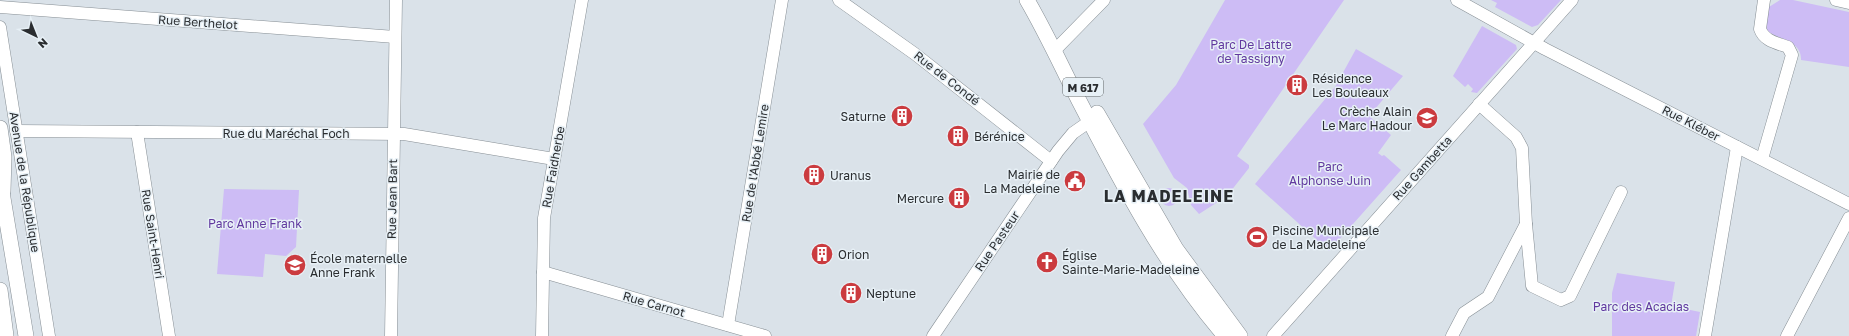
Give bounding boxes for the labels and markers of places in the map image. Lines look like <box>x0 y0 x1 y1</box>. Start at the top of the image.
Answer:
place label: Résidence Les Bouleaux <box>1312 71 1389 100</box>
building icon: Résidence Les Bouleaux <box>1284 72 1310 98</box>
building icon: Saturne <box>889 103 915 129</box>
place label: Crèche Alain Le Marc Hadour <box>1322 104 1412 133</box>
school or university icon: Crèche Alain Le Marc Hadour <box>1414 105 1440 131</box>
place label: Saturne <box>841 109 886 124</box>
building icon: Bérénice <box>945 123 971 149</box>
place label: Bérénice <box>974 129 1025 144</box>
building icon: Uranus <box>801 162 827 188</box>
place label: Mairie de La Madeleine <box>984 167 1060 196</box>
place label: Uranus <box>830 168 871 183</box>
public building icon: Mairie de La Madeleine <box>1062 168 1088 194</box>
building icon: Mercure <box>946 185 972 211</box>
place label: Mercure <box>897 191 944 206</box>
place label: Piscine Municipale de La Madeleine <box>1272 223 1379 252</box>
sports icon: Piscine Municipale de La Madeleine <box>1244 224 1270 250</box>
building icon: Orion <box>809 241 835 267</box>
place label: Orion <box>838 247 869 262</box>
place label: Église Sainte-Marie-Madeleine <box>1062 248 1199 277</box>
church icon: Église Sainte-Marie-Madeleine <box>1034 249 1060 275</box>
place label: École maternelle Anne Frank <box>310 251 407 280</box>
school or university icon: École maternelle Anne Frank <box>282 252 308 278</box>
building icon: Neptune <box>838 280 864 306</box>
place label: Neptune <box>866 286 916 301</box>

